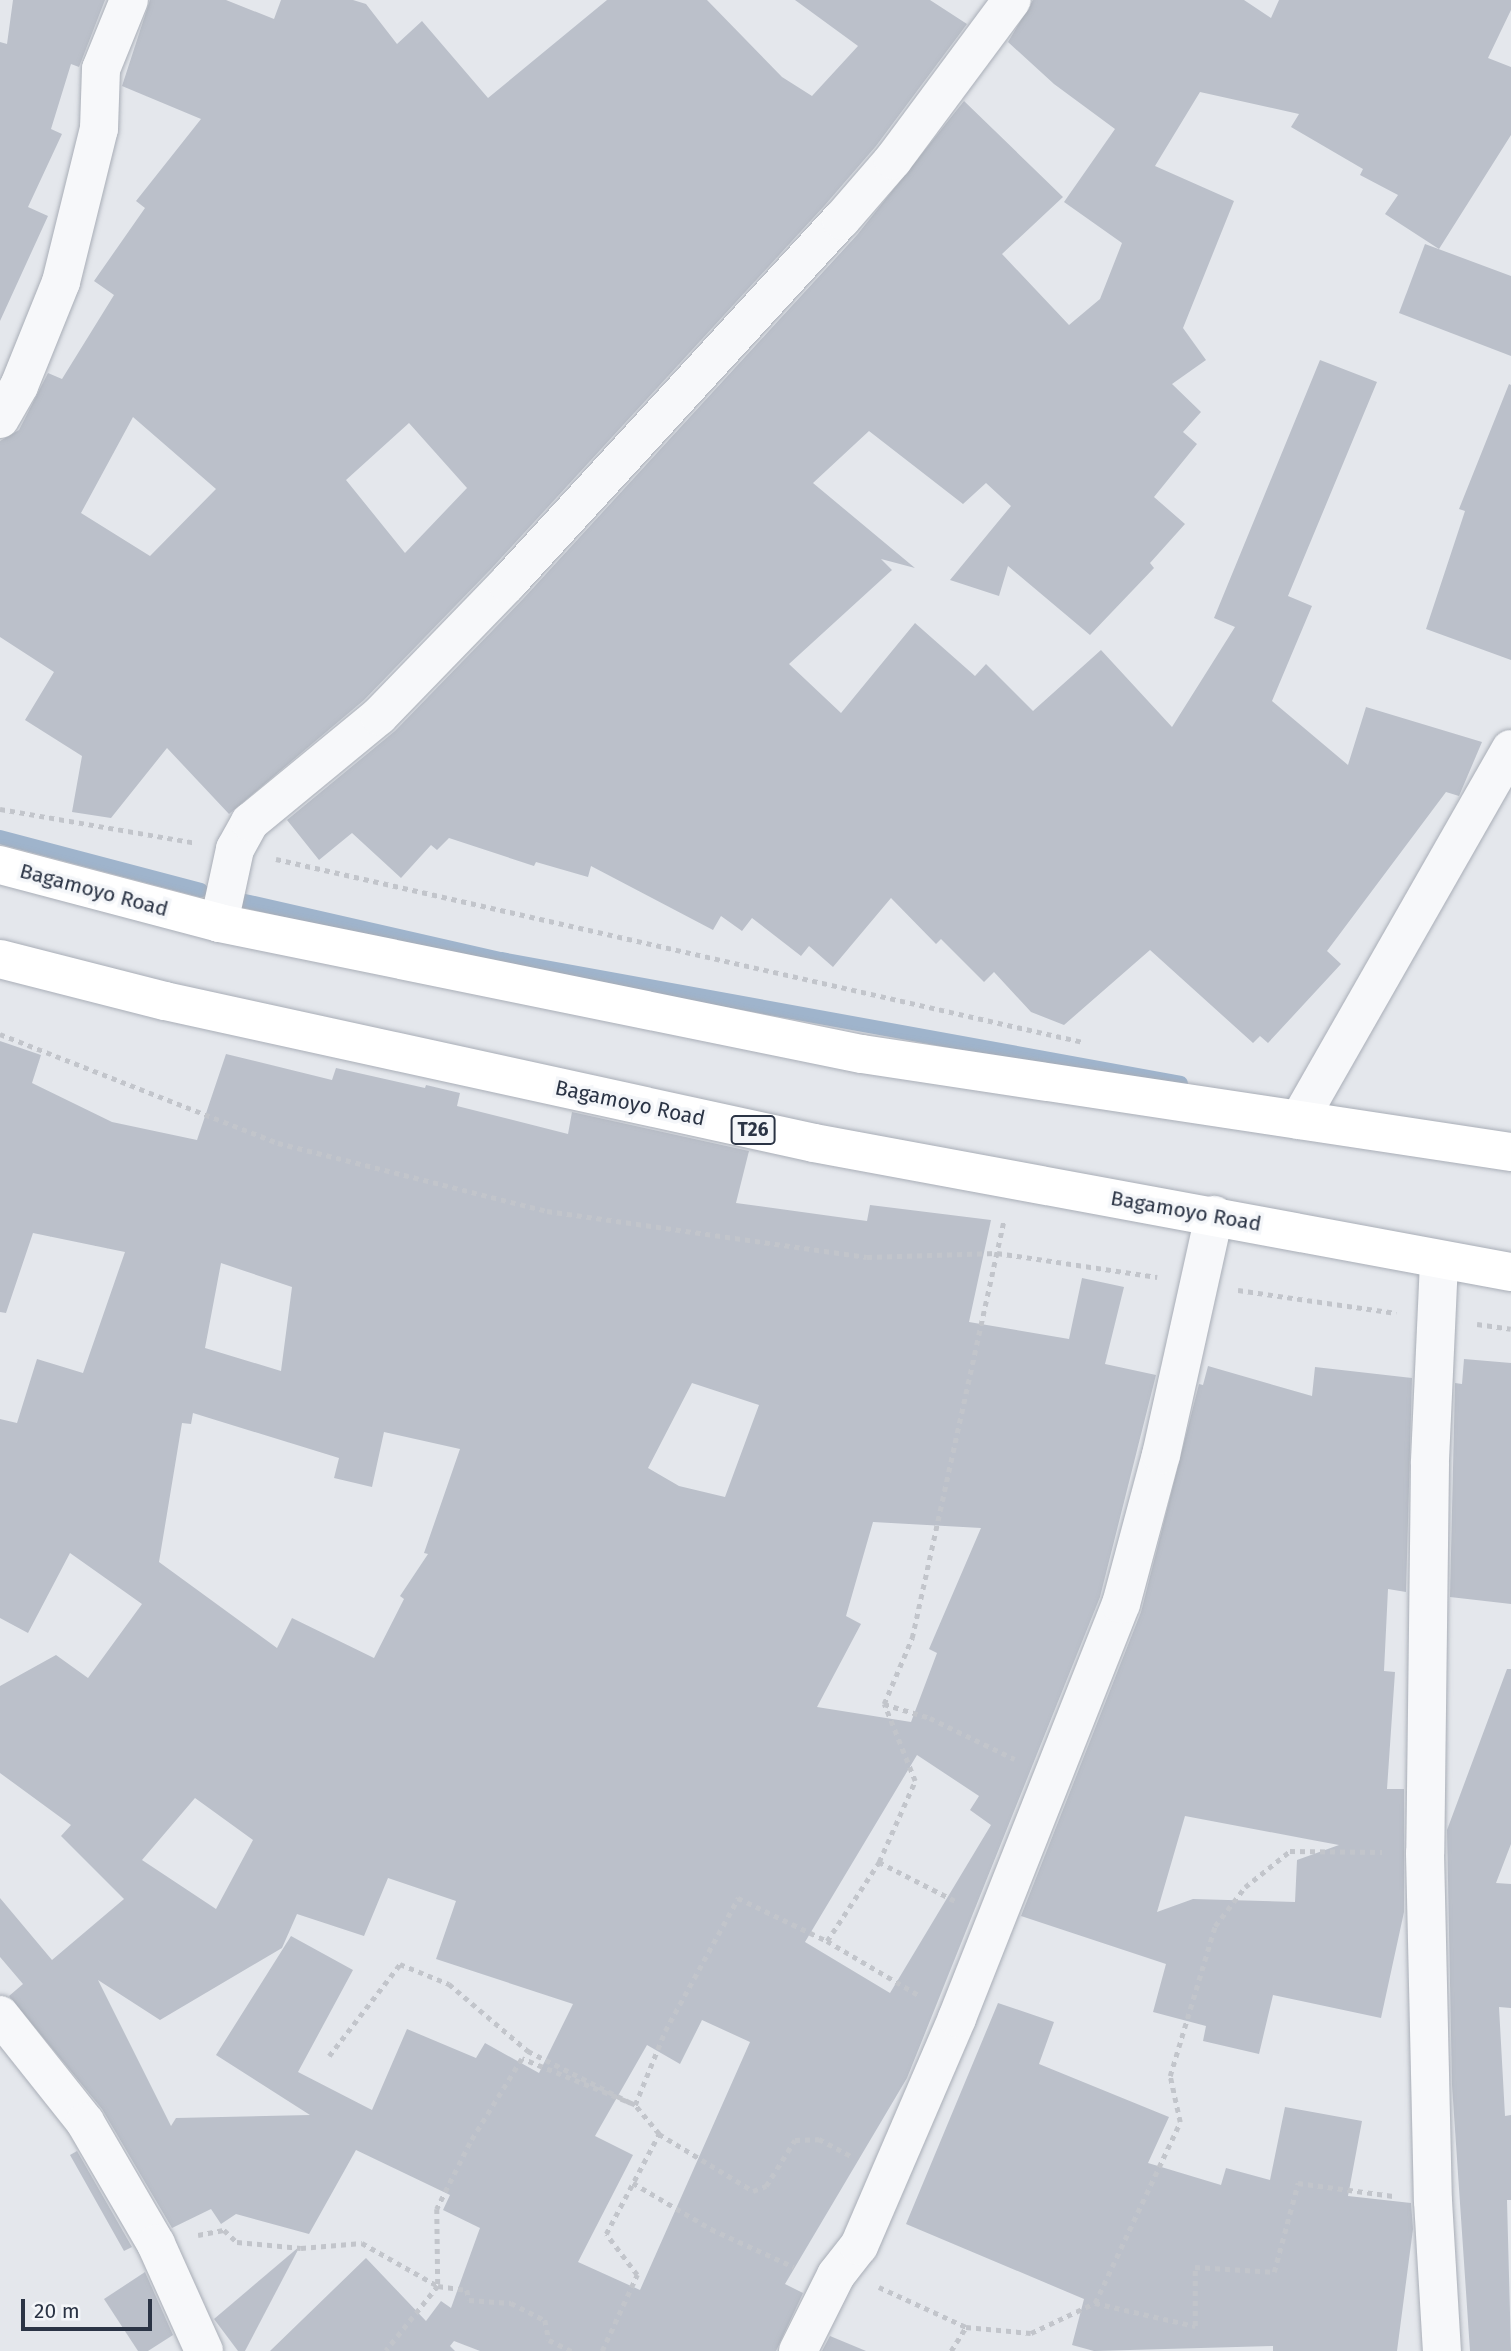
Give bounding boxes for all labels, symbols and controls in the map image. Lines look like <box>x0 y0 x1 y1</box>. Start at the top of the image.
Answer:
street label: Bagamoyo Road <box>17 858 171 922</box>
street label: Bagamoyo Road <box>553 1075 707 1131</box>
road number: T26 <box>730 1114 776 1146</box>
street label: Bagamoyo Road <box>1109 1185 1263 1237</box>
scale bar <box>24 2284 156 2328</box>
text: 20 m <box>34 2298 80 2324</box>

